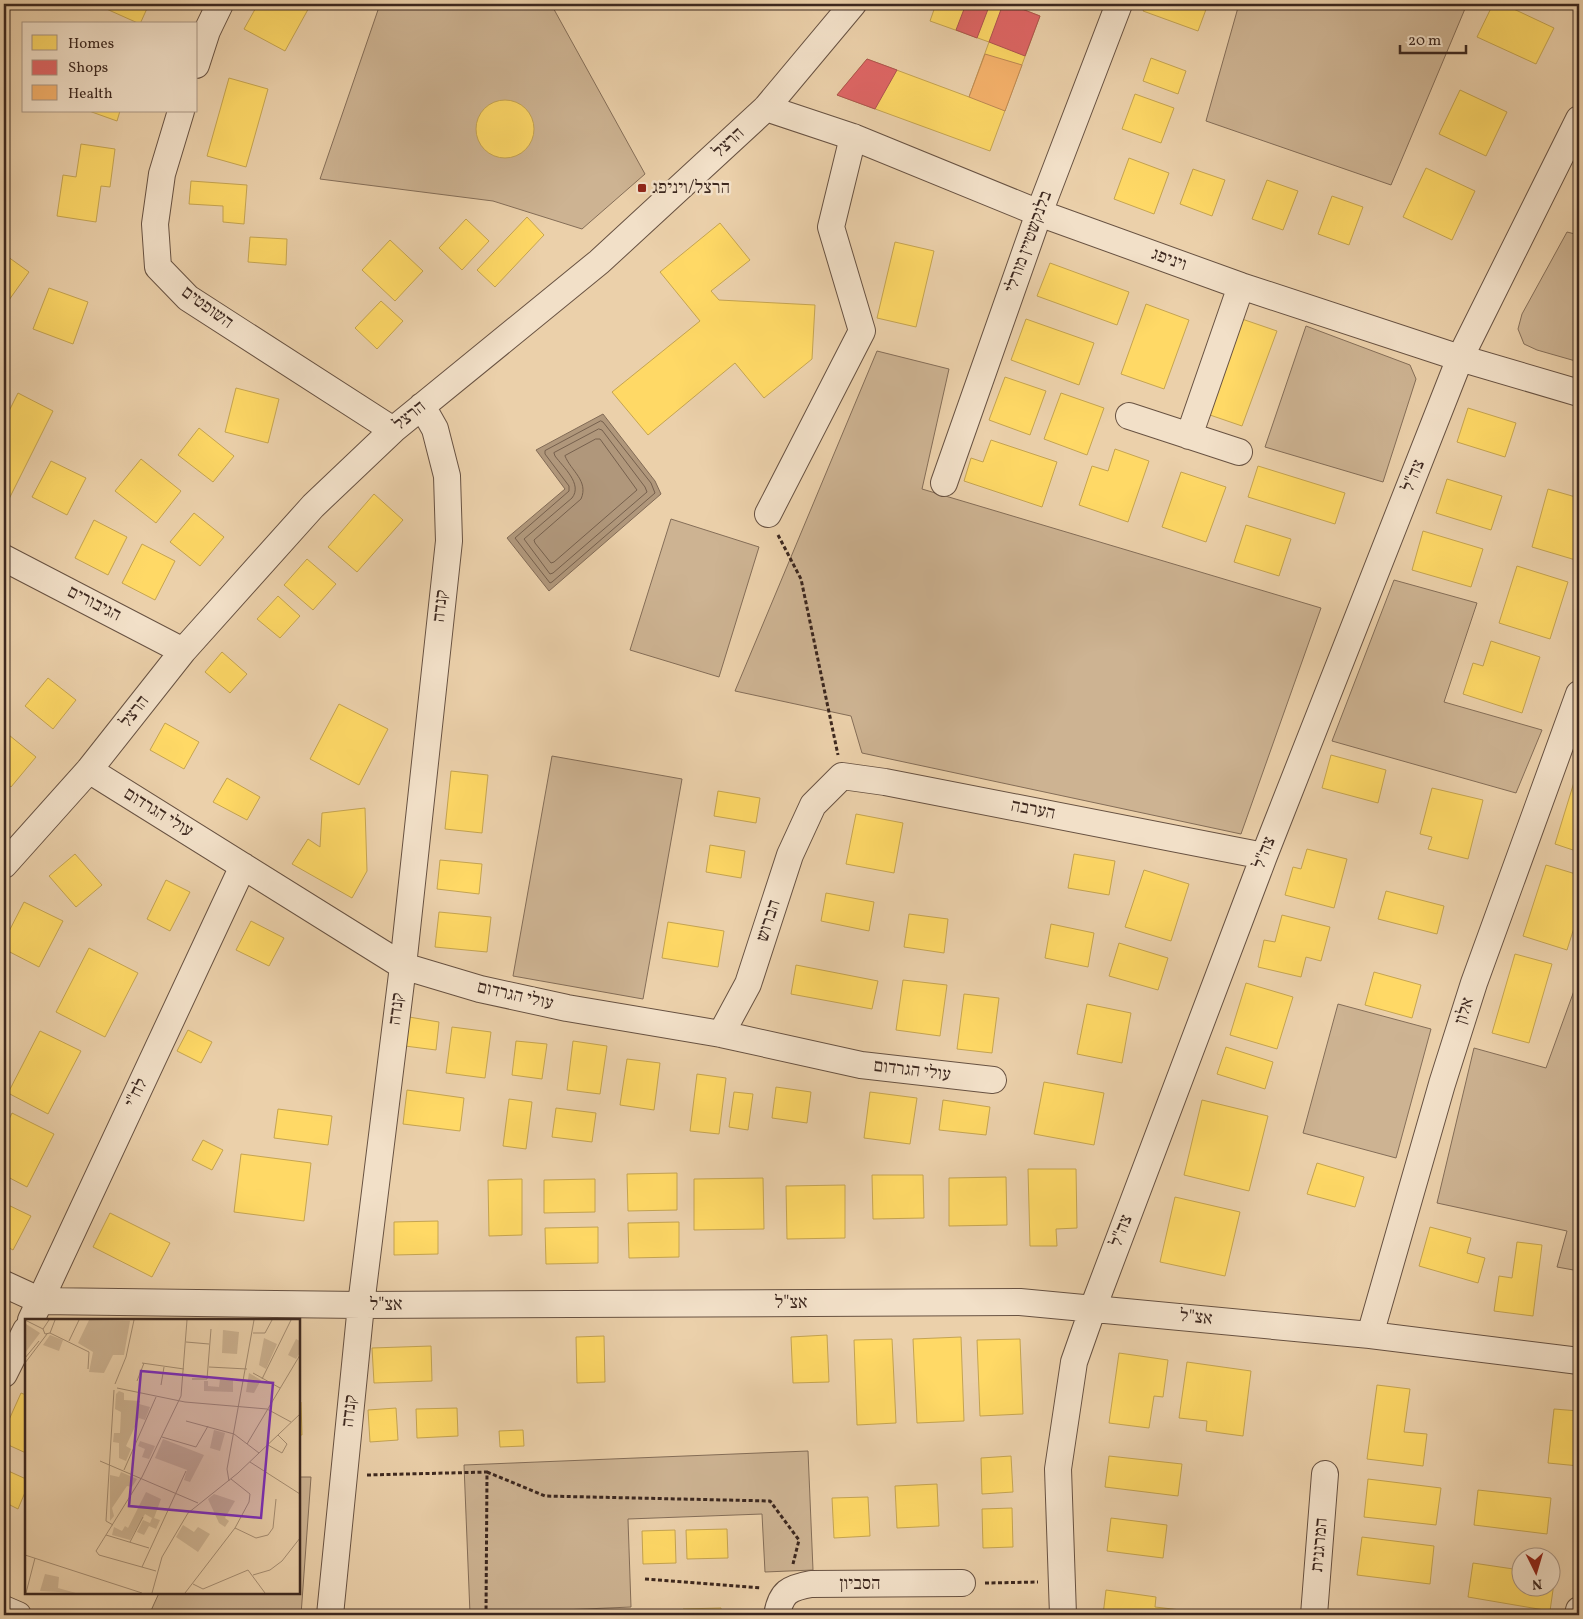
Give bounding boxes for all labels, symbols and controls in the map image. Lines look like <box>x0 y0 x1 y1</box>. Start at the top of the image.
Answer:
legend <box>22 22 198 112</box>
scale bar <box>1400 22 1467 54</box>
text: 20 m <box>1408 31 1441 52</box>
text: Homes <box>68 34 114 55</box>
text: Shops <box>68 58 108 79</box>
text: Health <box>68 84 113 105</box>
street label: הרצל <box>708 122 750 164</box>
place label: הרצל/ויניפג <box>652 176 730 201</box>
marker: הרצל/ויניפג <box>636 182 648 194</box>
street label: בלנקשטיין מורלי <box>999 187 1059 297</box>
street label: ויניפג <box>1148 242 1190 278</box>
street label: השופטים <box>176 281 238 335</box>
street label: הרצל <box>388 395 432 437</box>
street label: צה"ל <box>1396 456 1432 496</box>
street label: הגיבורים <box>63 580 125 628</box>
street label: קנדה <box>427 588 455 624</box>
street label: הרצל <box>114 690 156 734</box>
street label: עולי הגרדום <box>118 782 198 844</box>
street label: הערבה <box>1009 793 1057 827</box>
street label: צה"ל <box>1247 833 1283 873</box>
street label: הברוש <box>750 897 788 945</box>
street label: עולי הגרדום <box>474 975 556 1017</box>
street label: קנדה <box>383 991 411 1027</box>
street label: אלון <box>1449 994 1481 1028</box>
street label: עולי הגרדום <box>872 1054 952 1088</box>
street label: לח"י <box>119 1074 155 1112</box>
street label: צה"ל <box>1104 1211 1140 1251</box>
street label: אצ"ל <box>774 1291 808 1316</box>
street label: אצ"ל <box>369 1293 403 1318</box>
street label: אצ"ל <box>1178 1304 1214 1332</box>
inset map <box>25 1319 300 1594</box>
street label: קנדה <box>336 1393 364 1429</box>
street label: המרגנית <box>1305 1517 1335 1573</box>
north arrow <box>1510 1546 1560 1596</box>
street label: הסביון <box>839 1572 881 1597</box>
text: N <box>1531 1574 1543 1593</box>

